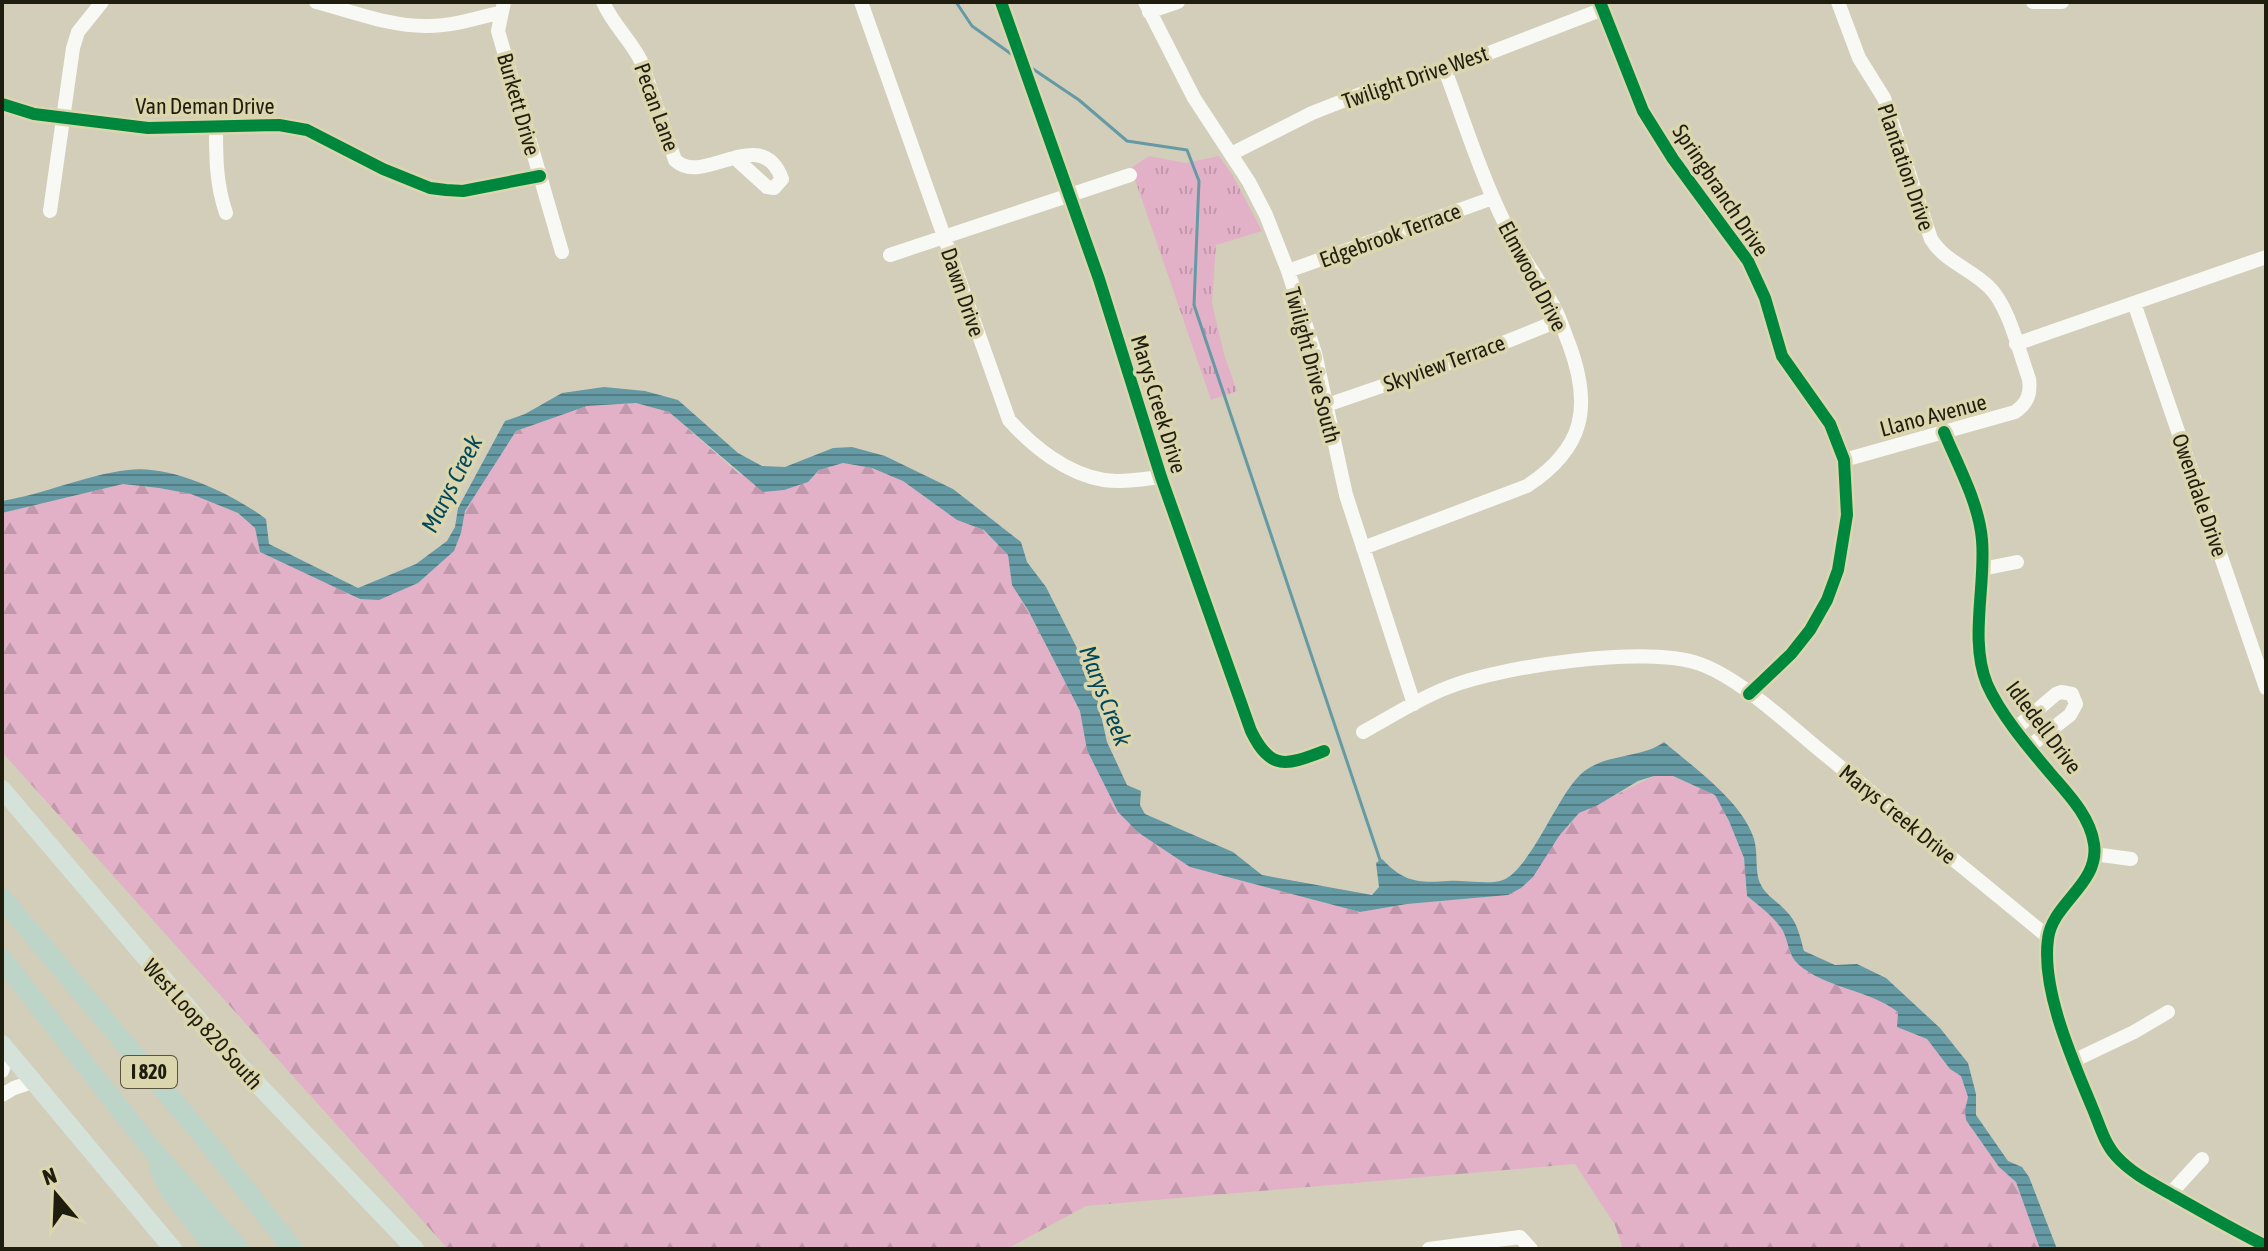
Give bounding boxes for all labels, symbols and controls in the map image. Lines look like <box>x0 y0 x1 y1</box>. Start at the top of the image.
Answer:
street label: Twilight Drive West <box>1339 40 1491 114</box>
street label: Burkett Drive <box>492 50 546 158</box>
street label: Pecan Lane <box>629 59 685 155</box>
street label: Van Deman Drive <box>136 93 274 119</box>
street label: Plantation Drive <box>1872 100 1940 234</box>
street label: Springbranch Drive <box>1667 119 1775 261</box>
street label: Edgebrook Terrace <box>1316 197 1464 273</box>
street label: Elmwood Drive <box>1493 217 1573 335</box>
street label: Dawn Drive <box>936 244 990 340</box>
street label: Twilight Drive South <box>1280 284 1346 446</box>
street label: Skyview Terrace <box>1380 329 1508 397</box>
street label: Marys Creek Drive <box>1126 332 1192 476</box>
street label: Llano Avenue <box>1877 388 1989 442</box>
water label: Marys Creek <box>416 430 488 537</box>
street label: Owendale Drive <box>2167 430 2233 560</box>
water label: Marys Creek <box>1074 642 1137 750</box>
street label: Idledell Drive <box>2001 676 2087 778</box>
street label: Marys Creek Drive <box>1834 759 1962 869</box>
street label: West Loop 820 South <box>138 954 268 1094</box>
road number: I 820 <box>121 1056 177 1088</box>
north arrow <box>16 1155 96 1235</box>
text: N <box>39 1162 60 1190</box>

